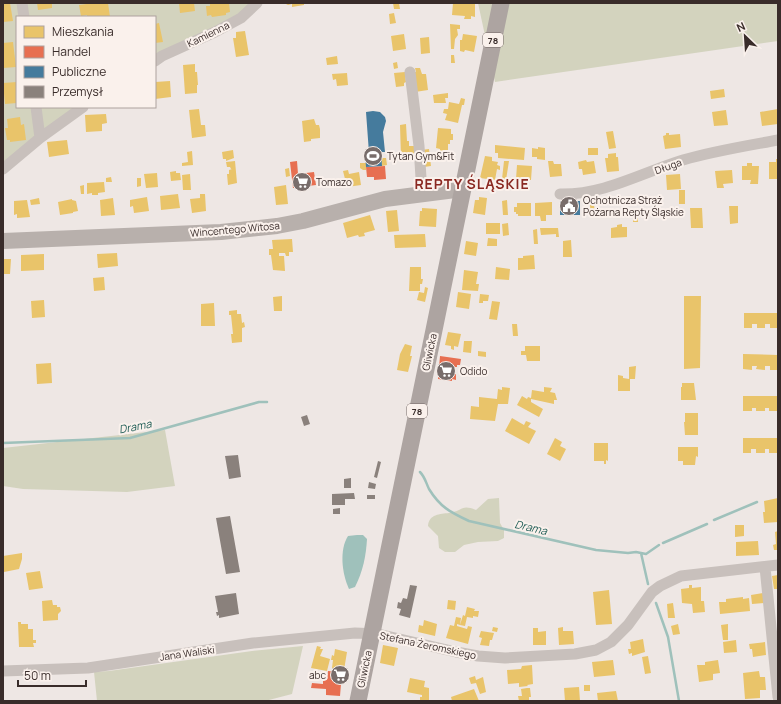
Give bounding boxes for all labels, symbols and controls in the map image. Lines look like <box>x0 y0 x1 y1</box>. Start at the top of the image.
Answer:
legend <box>16 16 156 108</box>
north arrow <box>725 16 765 56</box>
street label: Kamienna <box>185 18 231 50</box>
text: N <box>734 18 747 35</box>
text: Mieszkania <box>52 23 114 40</box>
road number: 78 <box>483 33 503 47</box>
text: Handel <box>52 43 91 60</box>
text: Publiczne <box>52 63 106 80</box>
text: Przemysł <box>52 83 104 100</box>
sports icon: Tytan Gym&Fit <box>362 145 384 167</box>
place label: Tytan Gym&Fit <box>387 149 454 163</box>
street label: Długa <box>652 155 684 177</box>
supermarket icon: Tomazo <box>291 171 313 193</box>
district label: REPTY ŚLĄSKIE <box>414 174 530 193</box>
place label: Tomazo <box>316 175 352 189</box>
place label: Ochotnicza Straż Pożarna Repty Śląskie <box>583 193 684 219</box>
public building icon: Ochotnicza Straż Pożarna Repty Śląskie <box>558 195 580 217</box>
street label: Wincentego Witosa <box>190 218 280 240</box>
street label: Gliwicka <box>418 332 440 372</box>
supermarket icon: Odido <box>435 360 457 382</box>
place label: Odido <box>460 364 487 378</box>
road number: 78 <box>407 404 427 418</box>
water label: Drama <box>118 415 153 436</box>
water label: Drama <box>513 516 549 538</box>
street label: Stefana Żeromskiego <box>378 628 478 662</box>
street label: Jana Waliski <box>159 642 215 664</box>
street label: Gliwicka <box>353 649 375 689</box>
scale bar <box>18 662 86 688</box>
supermarket icon: abc <box>329 664 351 686</box>
text: 50 m <box>24 667 51 684</box>
place label: abc <box>309 668 326 682</box>

